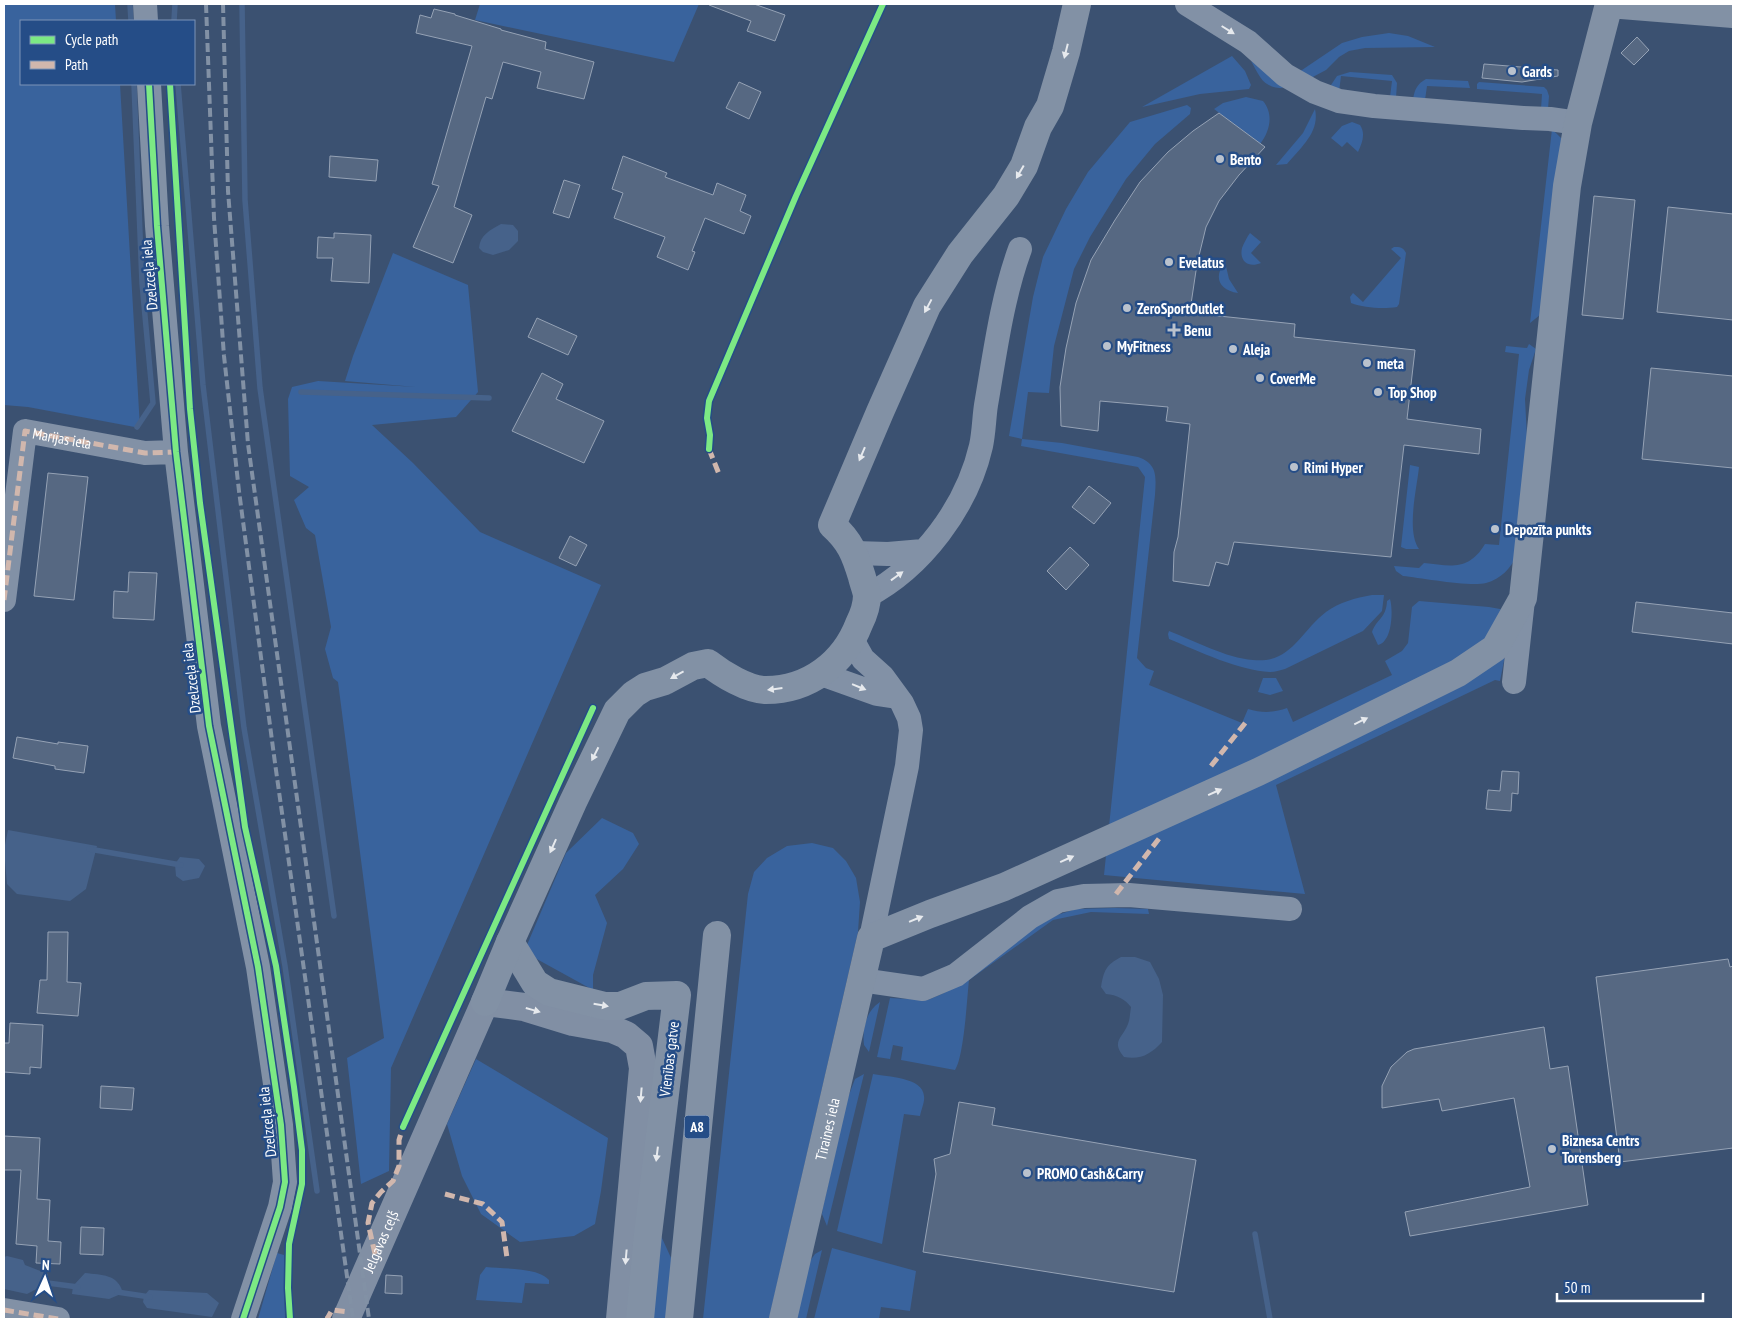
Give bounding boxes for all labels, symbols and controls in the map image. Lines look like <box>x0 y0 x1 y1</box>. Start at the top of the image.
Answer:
legend <box>20 20 195 85</box>
one-way arrow <box>1222 25 1235 35</box>
text: Cycle path <box>65 30 118 49</box>
one-way arrow <box>1062 44 1070 59</box>
text: Path <box>65 55 88 74</box>
place label: Gards <box>1522 62 1552 81</box>
marker: Gards <box>1506 65 1518 77</box>
place label: Bento <box>1230 150 1262 169</box>
marker: Bento <box>1214 153 1226 165</box>
one-way arrow <box>1015 165 1024 179</box>
street label: Dzelzceļa iela <box>136 239 162 311</box>
place label: Evelatus <box>1179 253 1224 272</box>
marker: Evelatus <box>1163 256 1175 268</box>
one-way arrow <box>924 299 932 313</box>
place label: ZeroSportOutlet <box>1137 299 1224 318</box>
marker: ZeroSportOutlet <box>1121 302 1133 314</box>
place label: Benu <box>1184 321 1212 340</box>
marker: Benu <box>1168 324 1180 336</box>
place label: MyFitness <box>1117 337 1171 356</box>
marker: MyFitness <box>1101 340 1113 352</box>
place label: Aleja <box>1242 340 1270 359</box>
marker: Aleja <box>1227 343 1239 355</box>
place label: meta <box>1377 354 1404 373</box>
marker: meta <box>1361 357 1373 369</box>
place label: CoverMe <box>1270 369 1316 388</box>
marker: CoverMe <box>1254 372 1266 384</box>
place label: Top Shop <box>1388 383 1437 402</box>
marker: Top Shop <box>1372 386 1384 398</box>
street label: Marijas iela <box>31 423 93 453</box>
one-way arrow <box>857 447 865 461</box>
place label: Rimi Hyper <box>1304 458 1363 477</box>
marker: Rimi Hyper <box>1288 461 1300 473</box>
place label: Depozīta punkts <box>1505 520 1591 539</box>
marker: Depozīta punkts <box>1489 523 1501 535</box>
one-way arrow <box>891 571 904 581</box>
street label: Dzelzceļa iela <box>177 642 205 714</box>
one-way arrow <box>669 671 684 679</box>
one-way arrow <box>852 683 867 691</box>
one-way arrow <box>766 685 782 693</box>
one-way arrow <box>1354 717 1368 725</box>
one-way arrow <box>591 747 599 761</box>
one-way arrow <box>1208 787 1222 795</box>
one-way arrow <box>549 839 557 853</box>
one-way arrow <box>1060 854 1074 862</box>
one-way arrow <box>909 915 924 923</box>
one-way arrow <box>594 1001 610 1009</box>
one-way arrow <box>526 1007 541 1015</box>
street label: Vienības gatve <box>655 1020 683 1099</box>
street label: Dzelzceļa iela <box>254 1086 280 1158</box>
one-way arrow <box>637 1087 645 1103</box>
street label: Tīraines iela <box>810 1096 843 1162</box>
road number: A8 <box>684 1116 710 1138</box>
place label: Biznesa Centrs Torensberg <box>1562 1131 1640 1167</box>
marker: Biznesa Centrs Torensberg <box>1546 1143 1558 1155</box>
one-way arrow <box>653 1146 661 1162</box>
place label: PROMO Cash&Carry <box>1037 1164 1144 1183</box>
marker: PROMO Cash&Carry <box>1021 1167 1033 1179</box>
street label: Jelgavas ceļš <box>358 1207 402 1276</box>
one-way arrow <box>622 1249 630 1265</box>
north arrow <box>20 1253 70 1303</box>
text: N <box>41 1256 50 1274</box>
scale bar <box>1557 1270 1703 1302</box>
text: 50 m <box>1564 1278 1590 1297</box>

